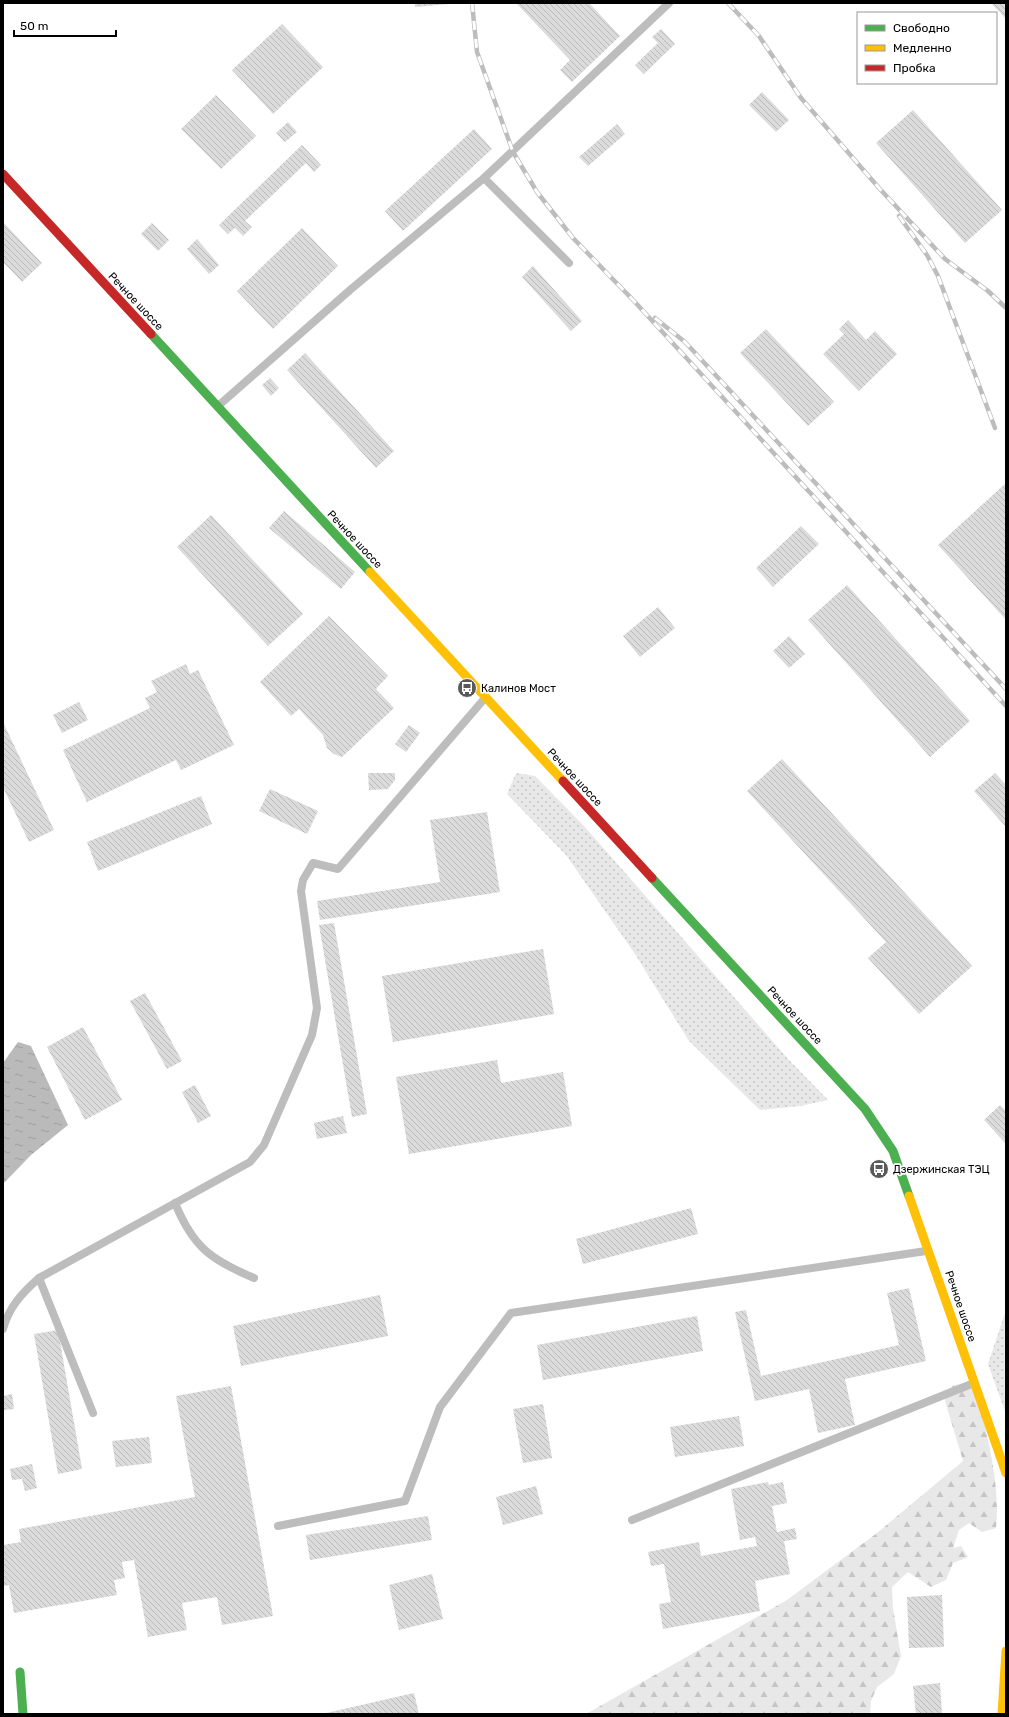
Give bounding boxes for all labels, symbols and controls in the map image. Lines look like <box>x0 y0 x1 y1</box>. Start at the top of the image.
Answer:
scale bar <box>14 12 116 38</box>
legend <box>857 12 997 84</box>
text: 50 m <box>20 19 48 33</box>
text: Свободно <box>893 21 950 35</box>
text: Медленно <box>893 41 952 55</box>
text: Пробка <box>893 61 936 75</box>
street label: Речное шоссе <box>106 270 166 333</box>
street label: Речное шоссе <box>325 508 385 571</box>
bus stop icon: Калинов Мост <box>456 677 478 699</box>
place label: Калинов Мост <box>481 682 556 695</box>
street label: Речное шоссе <box>545 746 605 809</box>
street label: Речное шоссе <box>765 984 825 1047</box>
bus stop icon: Дзержинская ТЭЦ <box>868 1158 890 1180</box>
place label: Дзержинская ТЭЦ <box>893 1163 990 1176</box>
street label: Речное шоссе <box>942 1269 979 1343</box>

